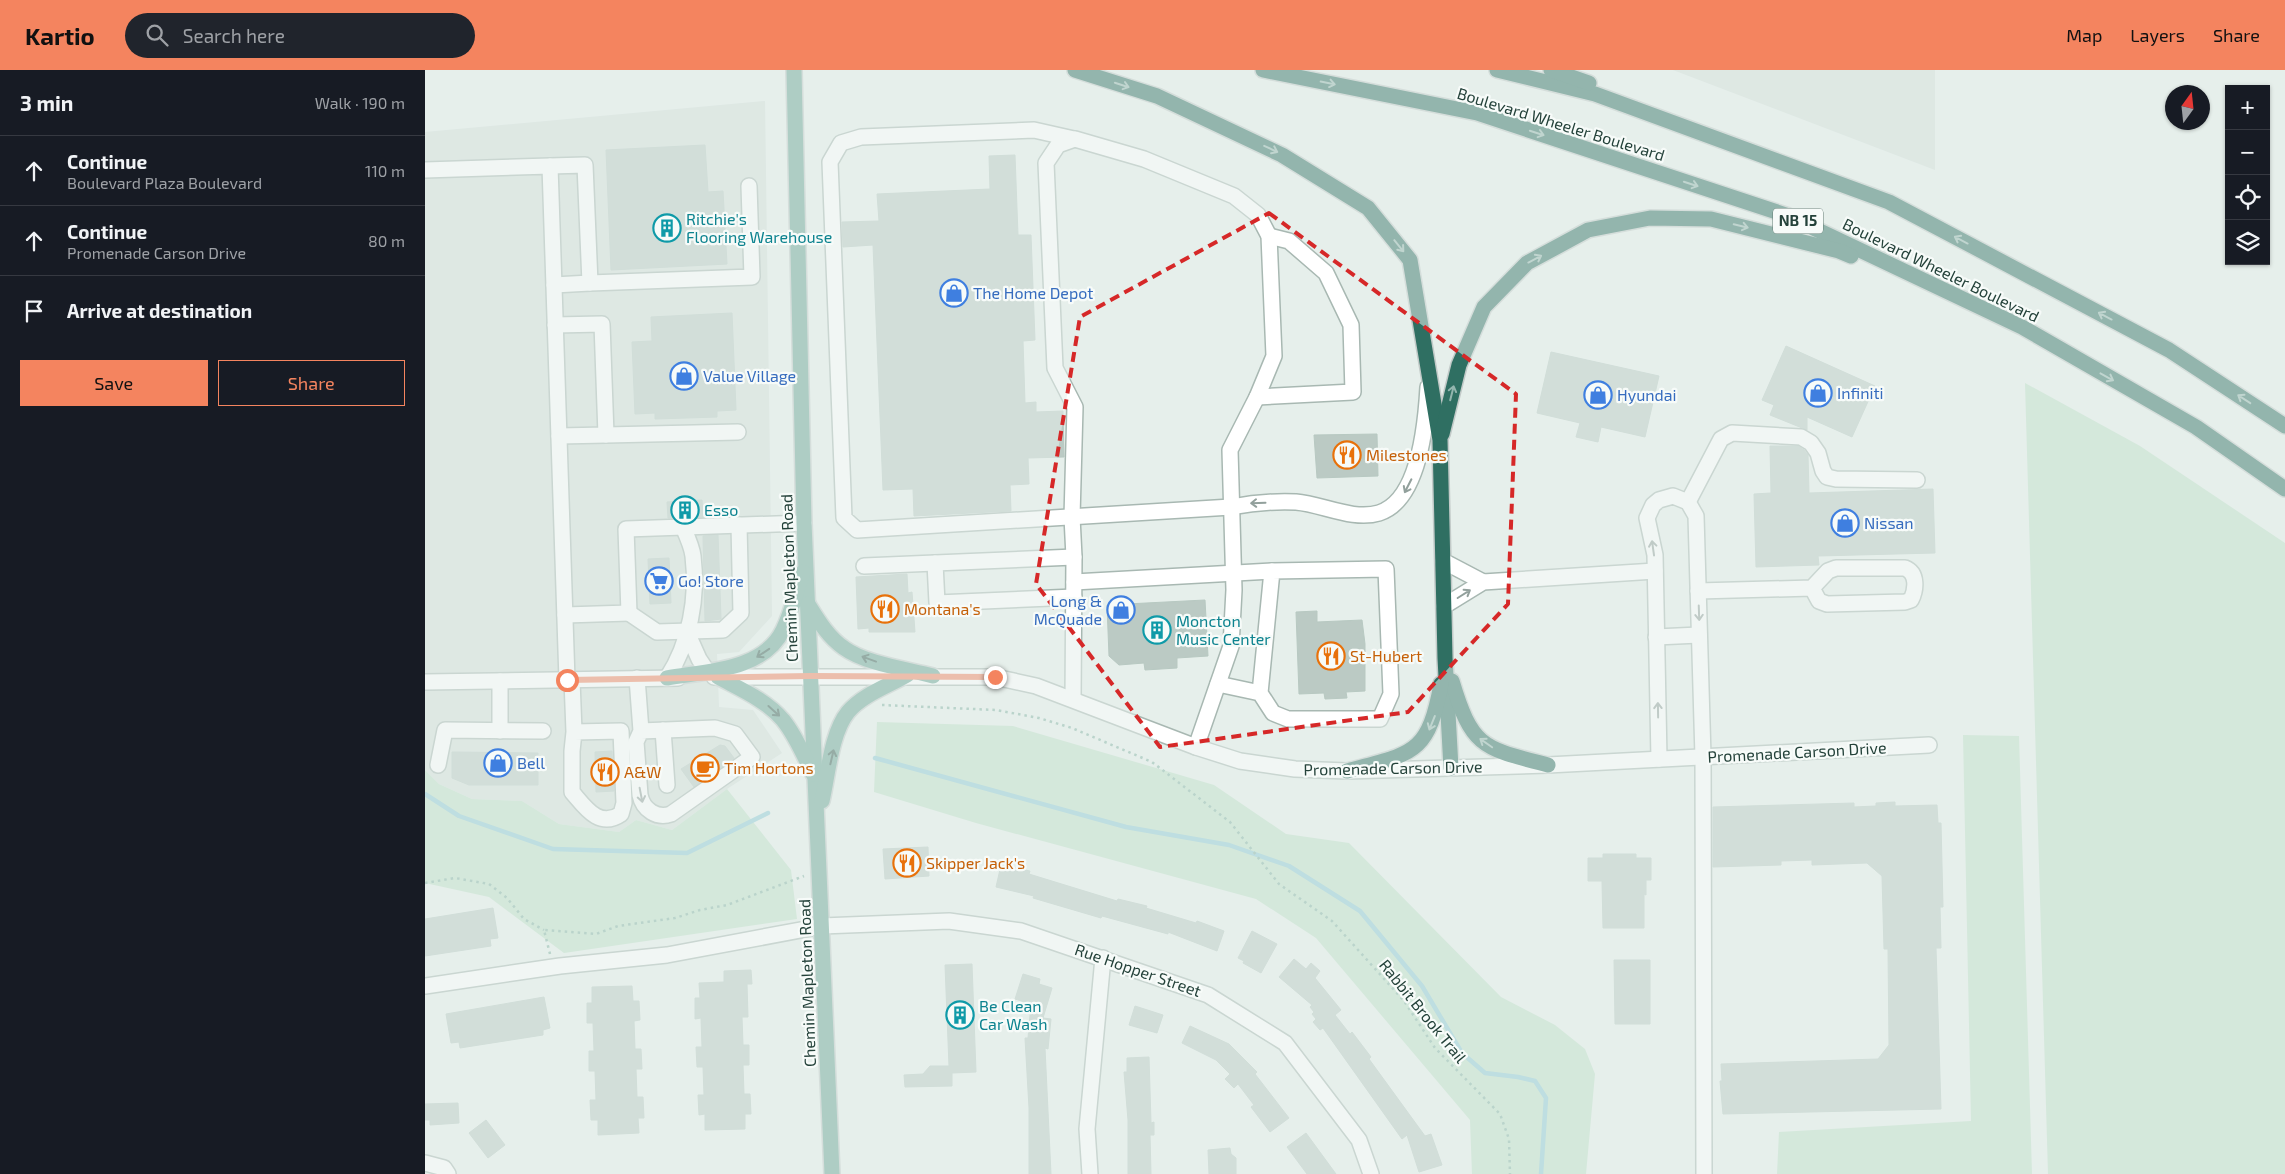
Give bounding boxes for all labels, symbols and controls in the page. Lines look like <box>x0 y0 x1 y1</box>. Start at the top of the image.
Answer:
search box <box>125 13 475 58</box>
text: Kartio <box>25 21 95 50</box>
icon: search <box>143 21 171 49</box>
text: Search here <box>183 24 285 47</box>
text: Map <box>2066 24 2102 46</box>
text: Layers <box>2130 24 2185 46</box>
text: Share <box>2213 24 2260 46</box>
one-way arrow <box>1319 79 1335 88</box>
one-way arrow <box>1114 80 1130 90</box>
street label: Boulevard Wheeler Boulevard <box>1455 83 1667 164</box>
north arrow <box>2165 85 2210 130</box>
map controls <box>2225 85 2270 265</box>
button: + <box>2225 85 2270 130</box>
text: 3 min <box>20 90 73 115</box>
text: Walk · 190 m <box>315 93 405 112</box>
one-way arrow <box>1528 128 1544 138</box>
button: − <box>2225 130 2270 175</box>
one-way arrow <box>1263 145 1278 154</box>
text: Continue <box>67 150 147 173</box>
icon: ahead <box>20 157 48 185</box>
text: 110 m <box>365 161 405 180</box>
text: Boulevard Plaza Boulevard <box>67 173 262 192</box>
button: locate <box>2225 175 2270 220</box>
one-way arrow <box>1683 179 1699 189</box>
road number: NB 15 <box>1773 208 1823 234</box>
place label: Ritchie's Flooring Warehouse <box>686 209 832 246</box>
building icon: Ritchie's Flooring Warehouse <box>652 213 682 243</box>
street label: Boulevard Wheeler Boulevard <box>1840 214 2042 325</box>
text: Continue <box>67 220 147 243</box>
button: layers <box>2225 220 2270 265</box>
one-way arrow <box>1732 222 1748 232</box>
icon: ahead <box>20 227 48 255</box>
text: 80 m <box>368 231 405 250</box>
one-way arrow <box>1954 235 1969 245</box>
one-way arrow <box>1393 239 1404 252</box>
text: Promenade Carson Drive <box>67 243 246 262</box>
one-way arrow <box>1527 253 1541 263</box>
shop icon: The Home Depot <box>939 278 969 308</box>
place label: The Home Depot <box>973 283 1093 302</box>
icon: arrive <box>20 297 48 325</box>
text: Arrive at destination <box>67 299 252 322</box>
one-way arrow <box>2098 311 2113 320</box>
button: Save <box>20 360 208 406</box>
button: Share <box>218 360 405 406</box>
shop icon: Value Village <box>669 361 699 391</box>
place label: Value Village <box>703 366 796 385</box>
one-way arrow <box>2100 372 2115 382</box>
shop icon: Infiniti <box>1803 378 1833 408</box>
shop icon: Hyundai <box>1583 380 1613 410</box>
place label: Infiniti <box>1837 383 1884 402</box>
place label: Hyundai <box>1617 385 1677 404</box>
one-way arrow <box>1448 386 1457 402</box>
one-way arrow <box>2238 394 2252 404</box>
restaurant icon: Milestones <box>1332 440 1362 470</box>
place label: Milestones <box>1366 445 1447 464</box>
one-way arrow <box>1403 478 1413 493</box>
street label: Chemin Mapleton Road <box>776 494 801 662</box>
building icon: Esso <box>670 495 700 525</box>
one-way arrow <box>1251 499 1267 508</box>
place label: Esso <box>704 500 738 519</box>
shop icon: Nissan <box>1830 508 1860 538</box>
place label: Nissan <box>1864 513 1914 532</box>
one-way arrow <box>1648 540 1658 556</box>
supermarket icon: Go! Store <box>644 566 674 596</box>
place label: Go! Store <box>678 571 744 590</box>
one-way arrow <box>1456 589 1470 599</box>
place label: Long & McQuade <box>1034 591 1102 629</box>
restaurant icon: Montana's <box>870 594 900 624</box>
shop icon: Long & McQuade <box>1106 595 1136 625</box>
place label: Montana's <box>904 599 981 618</box>
one-way arrow <box>1694 604 1704 620</box>
place label: Moncton Music Center <box>1176 611 1271 648</box>
building icon: Moncton Music Center <box>1142 615 1172 645</box>
restaurant icon: St-Hubert <box>1316 641 1346 671</box>
place label: St-Hubert <box>1350 646 1422 665</box>
one-way arrow <box>756 648 770 658</box>
one-way arrow <box>862 654 877 663</box>
route end <box>984 666 1007 689</box>
route start <box>556 669 579 692</box>
one-way arrow <box>1653 703 1663 719</box>
one-way arrow <box>767 706 780 717</box>
one-way arrow <box>1427 715 1436 730</box>
street label: Promenade Carson Drive <box>1707 737 1887 766</box>
one-way arrow <box>1479 738 1493 748</box>
shop icon: Bell <box>483 748 513 778</box>
one-way arrow <box>827 750 837 766</box>
place label: Bell <box>517 753 545 772</box>
cafe icon: Tim Hortons <box>690 753 720 783</box>
street label: Promenade Carson Drive <box>1303 756 1483 779</box>
restaurant icon: A&W <box>590 757 620 787</box>
place label: Tim Hortons <box>724 758 814 777</box>
place label: A&W <box>624 762 661 781</box>
one-way arrow <box>637 787 647 803</box>
restaurant icon: Skipper Jack's <box>892 848 922 878</box>
place label: Skipper Jack's <box>926 853 1025 872</box>
street label: Chemin Mapleton Road <box>794 899 819 1067</box>
street label: Rue Hopper Street <box>1073 939 1204 1000</box>
street label: Rabbit Brook Trail <box>1376 955 1471 1066</box>
place label: Be Clean Car Wash <box>979 996 1048 1033</box>
building icon: Be Clean Car Wash <box>945 1000 975 1030</box>

